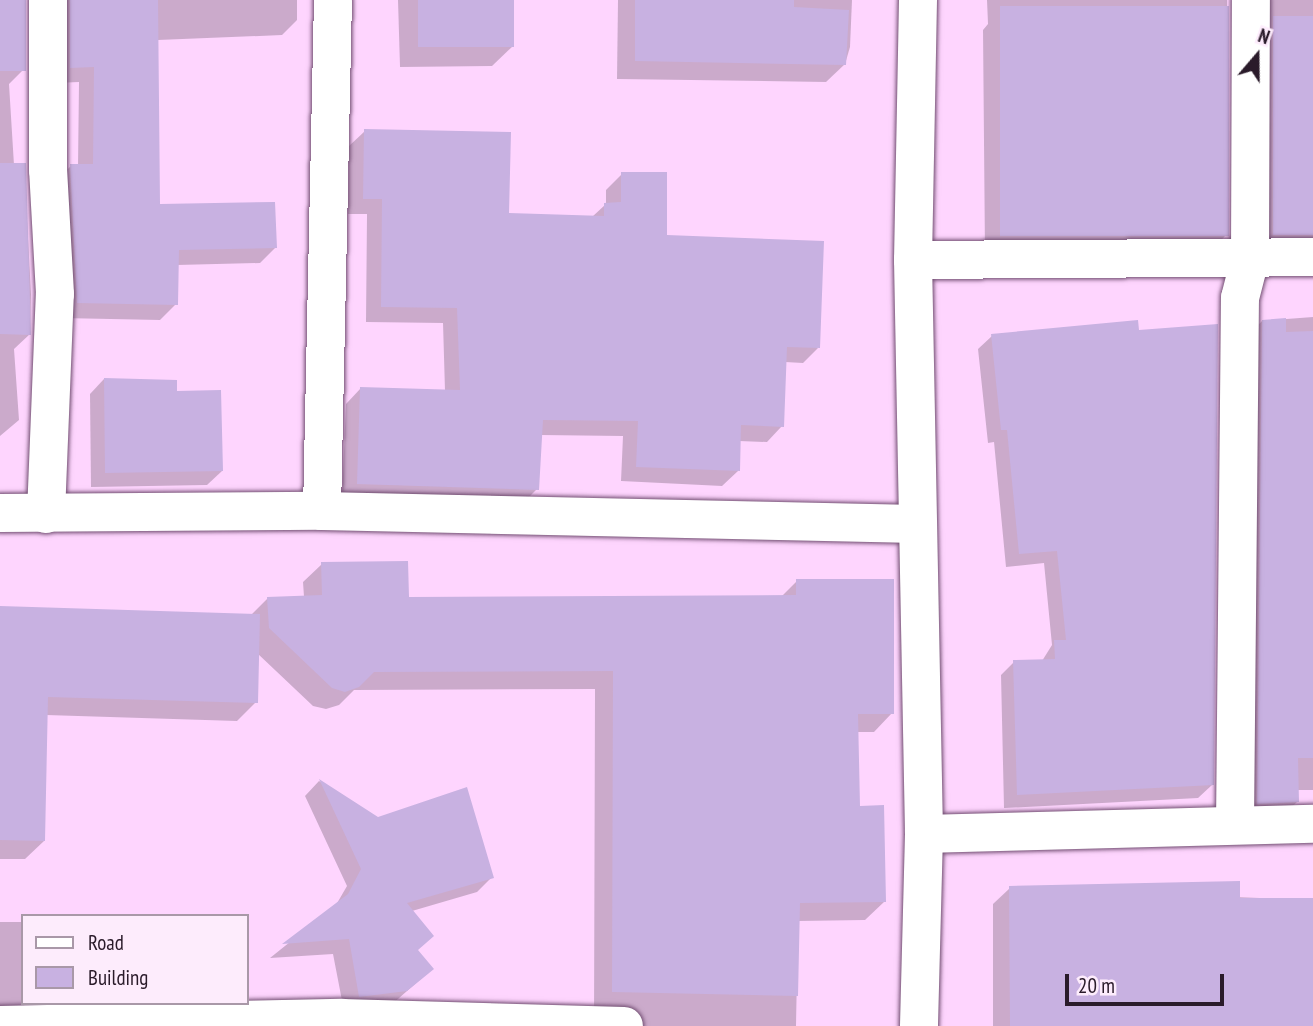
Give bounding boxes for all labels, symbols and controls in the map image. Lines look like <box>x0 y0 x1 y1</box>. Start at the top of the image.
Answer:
north arrow <box>1222 21 1292 91</box>
text: N <box>1255 23 1273 49</box>
legend <box>21 914 248 1005</box>
text: Road <box>88 929 124 956</box>
scale bar <box>1068 960 1227 1004</box>
text: Building <box>88 964 148 991</box>
text: 20 m <box>1078 972 1115 999</box>

